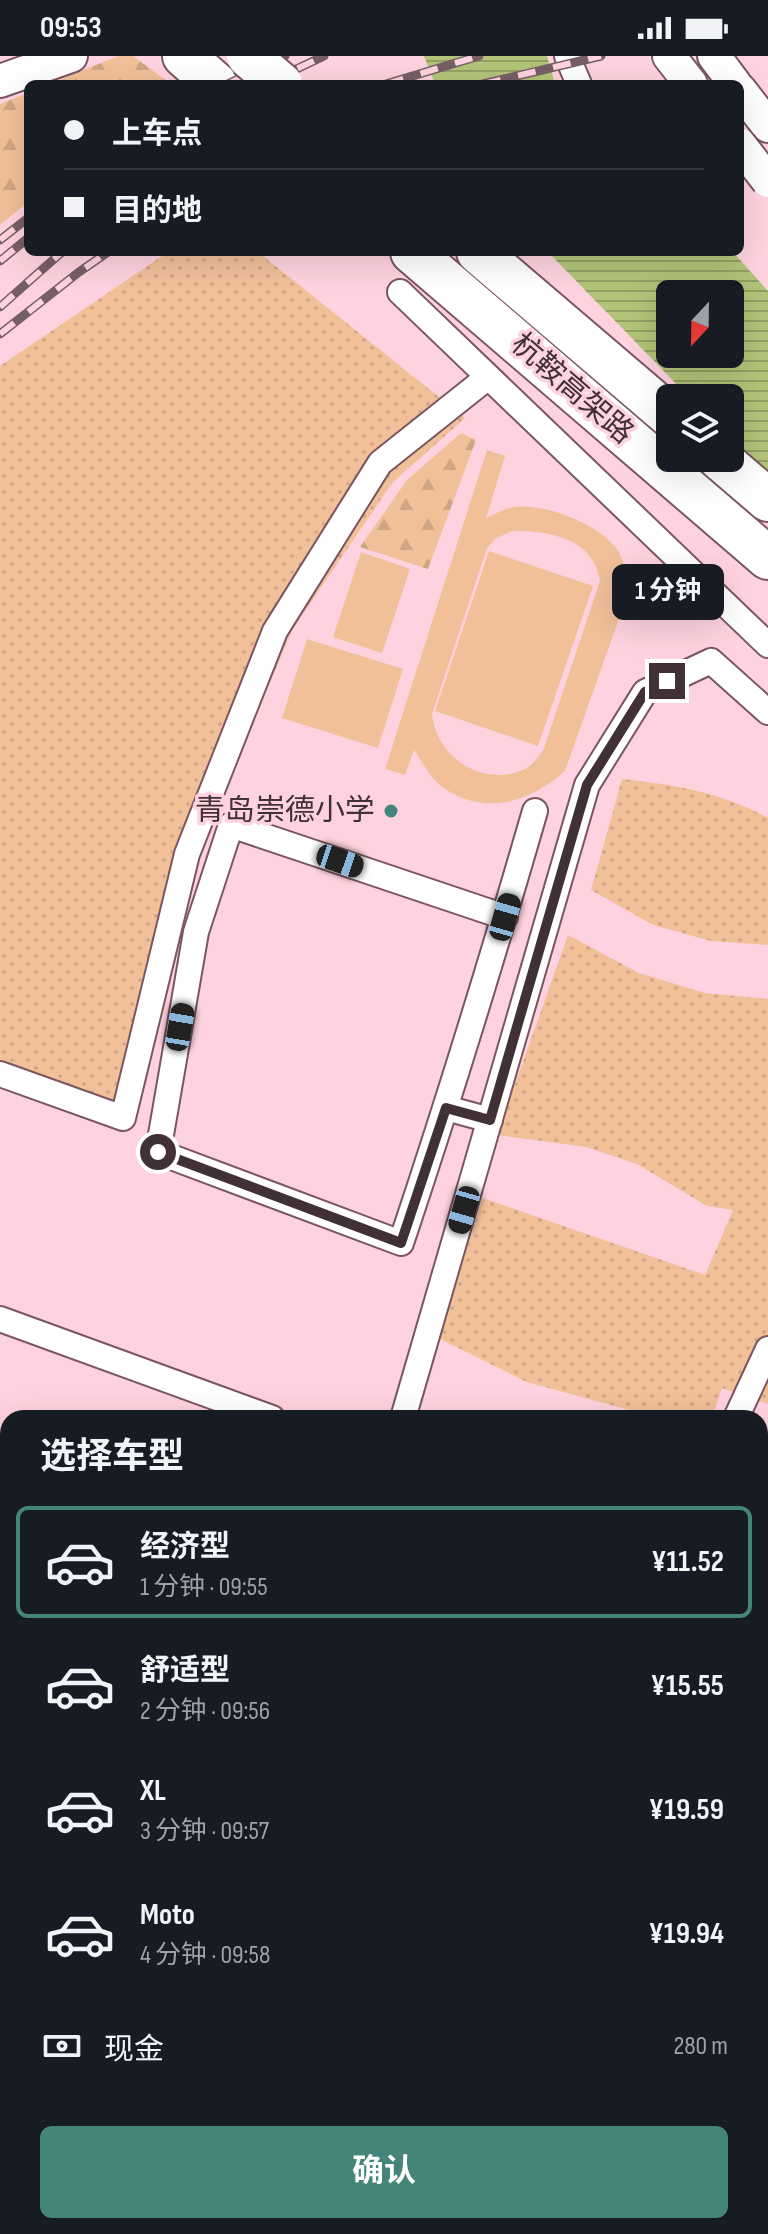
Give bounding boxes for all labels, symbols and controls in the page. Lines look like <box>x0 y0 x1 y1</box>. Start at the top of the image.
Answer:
text: 09:53 <box>40 10 102 46</box>
text: 上车点 <box>112 116 202 152</box>
text: 目的地 <box>112 193 202 229</box>
north arrow <box>656 280 744 368</box>
map controls <box>656 280 744 472</box>
street label: 杭鞍高架路 <box>504 326 640 452</box>
button: layers <box>656 384 744 472</box>
callout: 1 分钟 <box>611 565 723 621</box>
text: 1 分钟 <box>635 576 701 607</box>
route end <box>649 663 685 699</box>
place label: 青岛崇德小学 <box>195 793 375 829</box>
marker: 青岛崇德小学 <box>382 802 400 820</box>
car <box>313 842 367 880</box>
car <box>487 891 523 943</box>
car <box>164 1001 196 1053</box>
route start <box>140 1134 176 1170</box>
car <box>446 1184 482 1236</box>
text: 选择车型 <box>40 1436 184 1479</box>
icon: car <box>44 1526 116 1598</box>
text: 经济型 <box>140 1529 230 1565</box>
text: ¥11.52 <box>651 1544 724 1580</box>
text: 1 分钟 · 09:55 <box>140 1572 268 1603</box>
icon: car <box>44 1650 116 1722</box>
text: 舒适型 <box>140 1653 230 1689</box>
text: ¥15.55 <box>650 1668 724 1704</box>
text: 2 分钟 · 09:56 <box>140 1696 270 1727</box>
text: XL <box>140 1773 166 1809</box>
icon: car <box>44 1774 116 1846</box>
text: ¥19.59 <box>649 1792 724 1828</box>
text: 3 分钟 · 09:57 <box>140 1816 269 1847</box>
text: Moto <box>140 1897 195 1933</box>
icon: car <box>44 1898 116 1970</box>
text: ¥19.94 <box>648 1916 724 1952</box>
text: 4 分钟 · 09:58 <box>140 1940 270 1971</box>
icon: cash <box>40 2024 84 2068</box>
text: 280 m <box>673 2031 728 2062</box>
text: 现金 <box>104 2032 164 2068</box>
button: 确认 <box>40 2126 728 2218</box>

